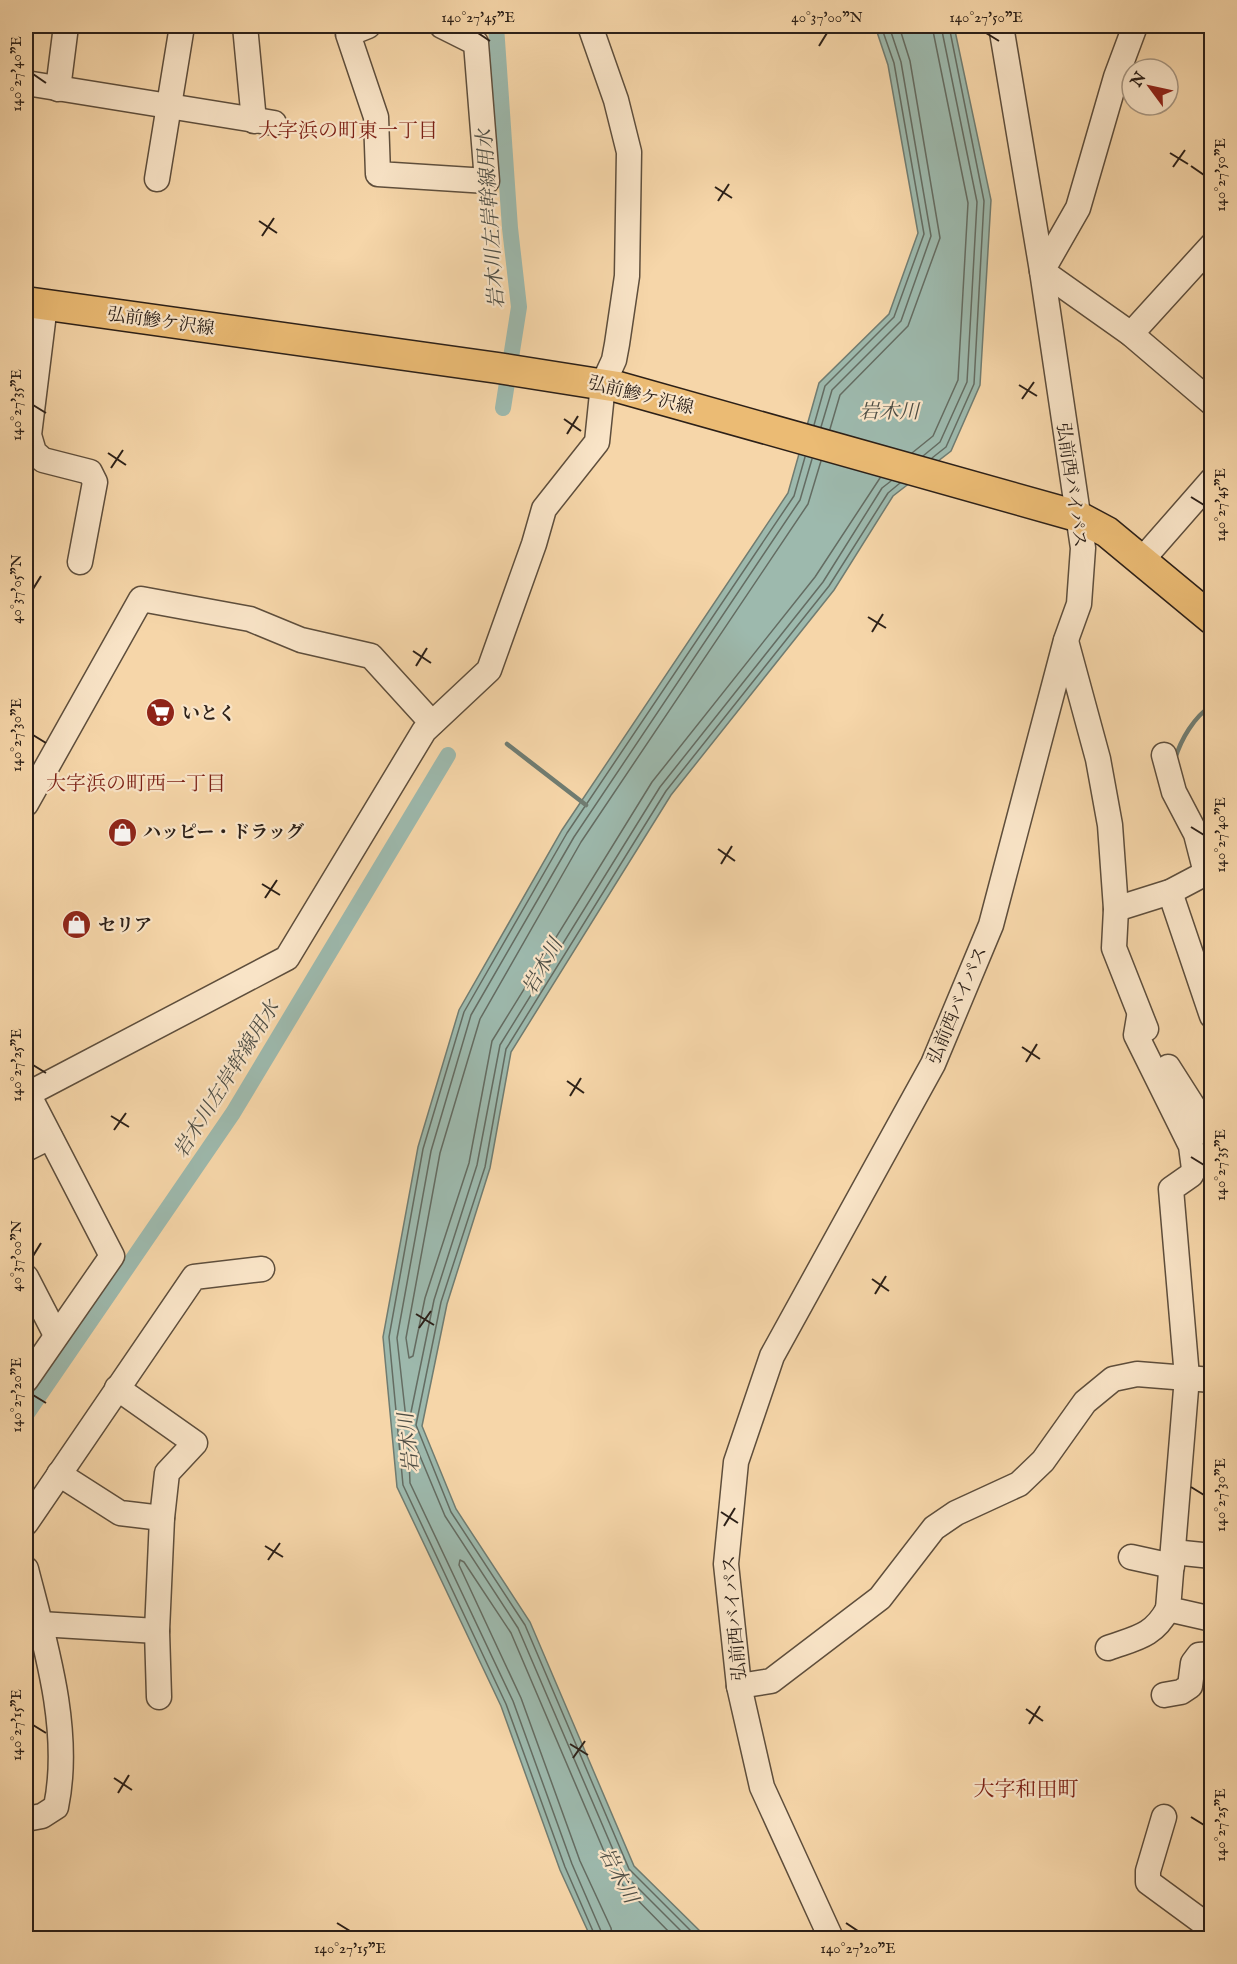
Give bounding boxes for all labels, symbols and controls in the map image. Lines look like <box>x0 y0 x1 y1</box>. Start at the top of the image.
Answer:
text: 140°27'45"E <box>441 8 515 27</box>
text: 40°37'00"N <box>791 8 863 27</box>
text: 140°27'50"E <box>949 8 1023 27</box>
text: 140°27'40"E <box>7 36 26 112</box>
north arrow <box>1120 57 1180 117</box>
text: N <box>1126 69 1151 92</box>
district label: 大字浜の町東一丁目 <box>258 119 438 144</box>
water label: 岩木川左岸幹線用水 <box>473 126 510 310</box>
text: 140°27'50"E <box>1211 138 1230 212</box>
street label: 弘前鰺ケ沢線 <box>106 304 216 341</box>
text: 140°27'35"E <box>7 369 26 441</box>
street label: 弘前鰺ケ沢線 <box>585 372 696 421</box>
water label: 岩木川 <box>859 400 921 425</box>
street label: 弘前西バイパス <box>1050 421 1091 549</box>
text: 140°27'45"E <box>1211 468 1230 542</box>
text: 40°37'05"N <box>7 554 26 624</box>
supermarket icon: いとく <box>145 697 177 729</box>
text: 140°27'30"E <box>7 698 26 772</box>
place label: いとく <box>182 703 236 726</box>
district label: 大字浜の町西一丁目 <box>46 772 226 797</box>
text: 140°27'40"E <box>1211 797 1230 873</box>
shop icon: ハッピー・ドラッグ <box>106 816 138 848</box>
place label: ハッピー・ドラッグ <box>143 822 304 845</box>
shop icon: セリア <box>61 909 93 941</box>
place label: セリア <box>98 915 152 938</box>
water label: 岩木川 <box>518 933 570 999</box>
street label: 弘前西バイパス <box>923 943 994 1068</box>
water label: 岩木川左岸幹線用水 <box>169 995 287 1163</box>
text: 140°27'25"E <box>7 1028 26 1102</box>
text: 140°27'35"E <box>1211 1129 1230 1201</box>
text: 40°37'00"N <box>7 1220 26 1292</box>
text: 140°27'20"E <box>7 1357 26 1433</box>
water label: 岩木川 <box>394 1410 425 1474</box>
text: 140°27'30"E <box>1211 1458 1230 1532</box>
street label: 弘前西バイパス <box>719 1554 752 1681</box>
text: 140°27'15"E <box>7 1689 26 1761</box>
district label: 大字和田町 <box>974 1777 1079 1804</box>
text: 140°27'25"E <box>1211 1788 1230 1862</box>
water label: 岩木川 <box>593 1843 644 1910</box>
text: 140°27'15"E <box>314 1939 386 1958</box>
text: 140°27'20"E <box>820 1939 896 1958</box>

